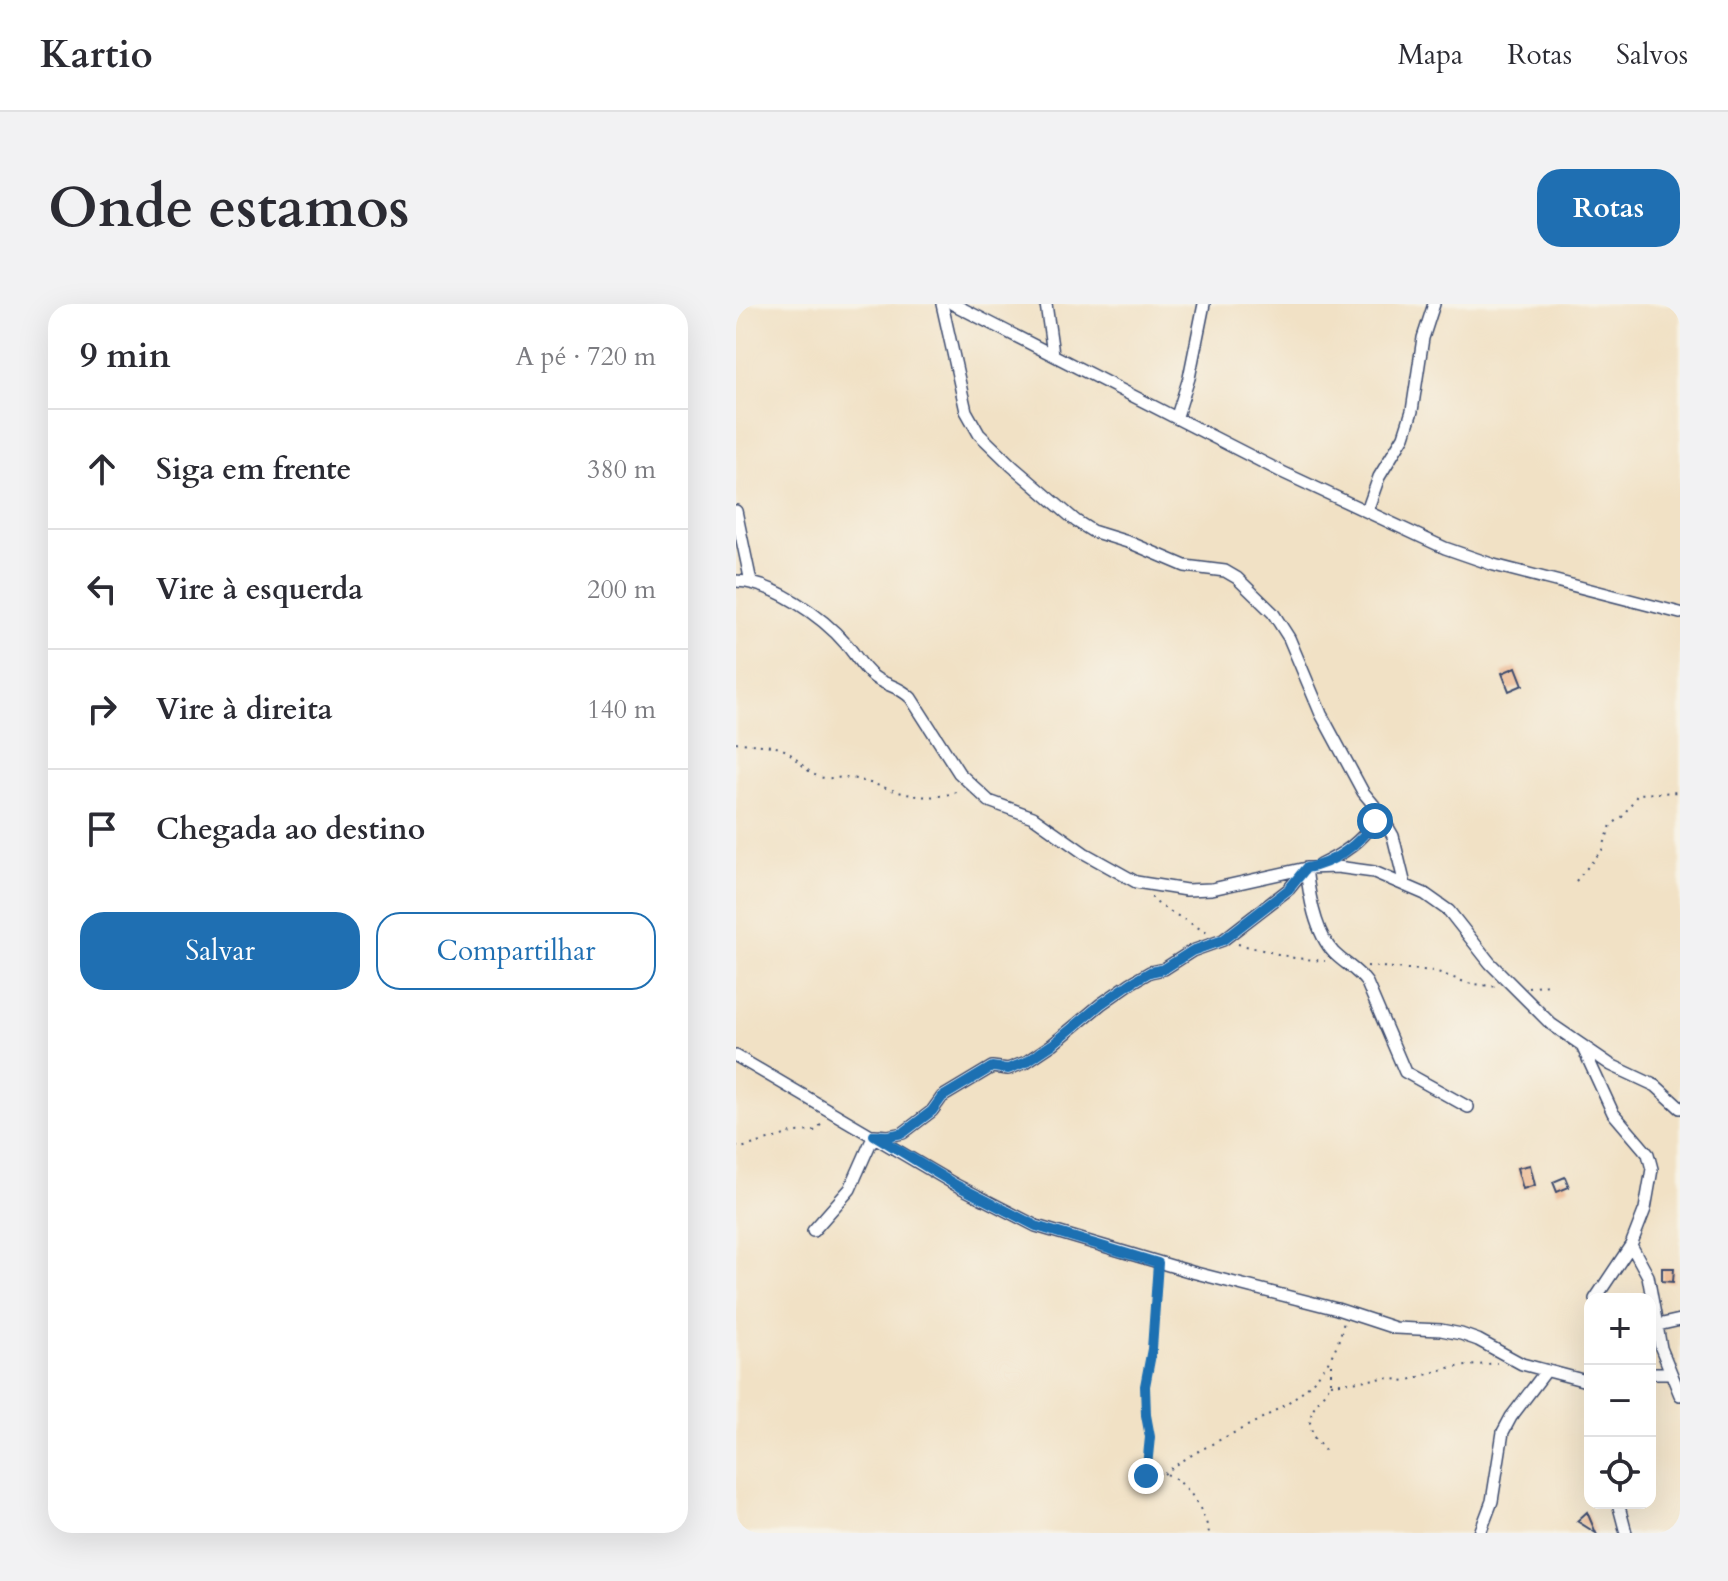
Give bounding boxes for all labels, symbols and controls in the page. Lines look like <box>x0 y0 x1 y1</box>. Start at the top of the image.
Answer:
text: Kartio <box>40 29 153 81</box>
text: Mapa <box>1398 36 1463 74</box>
text: Rotas <box>1507 36 1572 74</box>
text: Salvos <box>1616 36 1688 74</box>
button: Rotas <box>1537 169 1680 247</box>
text: Onde estamos <box>48 171 410 246</box>
text: 9 min <box>80 333 171 379</box>
text: A pé · 720 m <box>515 339 656 374</box>
icon: ahead <box>80 447 124 491</box>
text: Siga em frente <box>156 449 351 490</box>
text: 380 m <box>587 452 656 487</box>
icon: left <box>80 567 124 611</box>
text: Vire à esquerda <box>156 569 363 610</box>
text: 200 m <box>587 572 656 607</box>
icon: right <box>80 687 124 731</box>
text: Vire à direita <box>156 689 333 730</box>
text: 140 m <box>587 692 656 727</box>
route start <box>1357 803 1393 839</box>
icon: arrive <box>80 807 124 851</box>
text: Chegada ao destino <box>156 809 425 850</box>
button: Salvar <box>80 912 360 990</box>
button: Compartilhar <box>376 912 656 990</box>
map controls <box>1584 1293 1656 1509</box>
button: + <box>1584 1293 1656 1365</box>
button: − <box>1584 1365 1656 1437</box>
button: locate <box>1584 1437 1656 1509</box>
route end <box>1128 1458 1164 1494</box>

